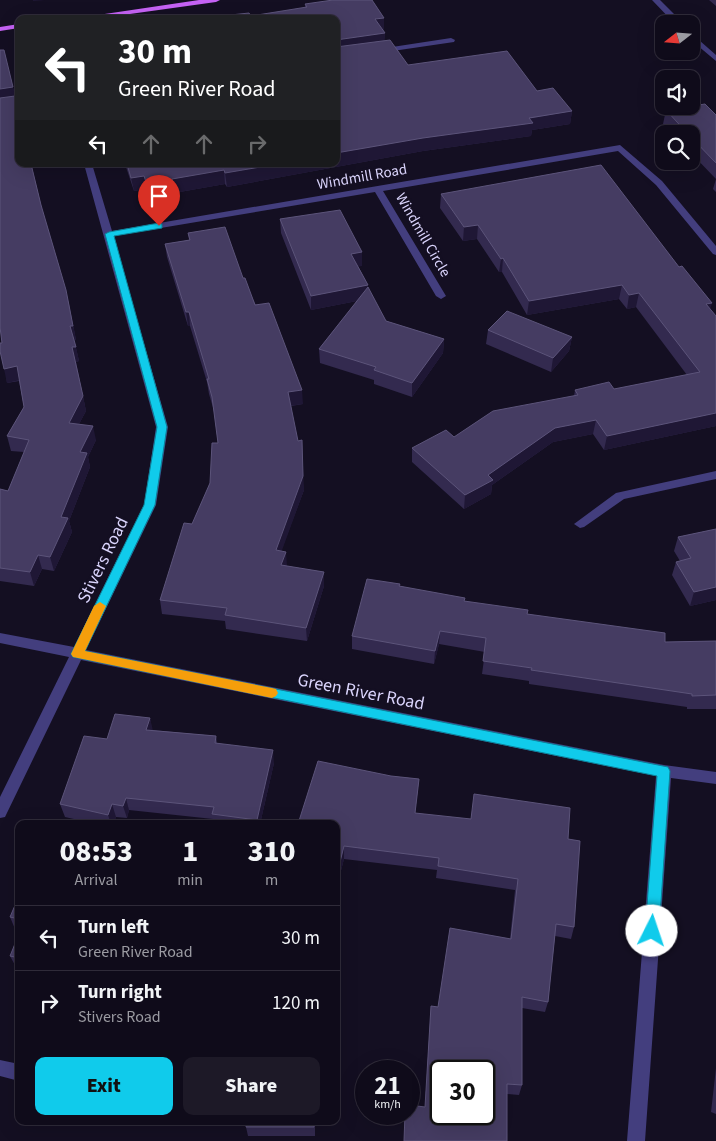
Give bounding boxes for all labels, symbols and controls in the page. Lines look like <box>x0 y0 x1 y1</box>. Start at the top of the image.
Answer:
north arrow <box>655 15 700 60</box>
map controls <box>655 15 700 170</box>
text: 30 m <box>118 27 192 77</box>
icon: left <box>35 35 100 100</box>
button: sound <box>655 70 700 115</box>
text: Green River Road <box>118 73 276 105</box>
button: search <box>655 125 700 170</box>
icon: left <box>84 130 112 158</box>
icon: ahead <box>137 130 165 158</box>
icon: ahead <box>190 130 218 158</box>
icon: right <box>243 130 271 158</box>
street label: Windmill Road <box>315 159 409 195</box>
pin <box>138 175 180 226</box>
icon: arrive <box>145 182 173 210</box>
street label: Windmill Circle <box>390 189 456 281</box>
street label: Stivers Road <box>71 513 135 607</box>
street label: Green River Road <box>295 667 427 717</box>
text: 08:53 <box>59 830 133 873</box>
text: 1 <box>182 830 198 873</box>
text: 310 <box>248 830 296 873</box>
text: Arrival <box>75 869 118 891</box>
text: min <box>177 869 203 891</box>
text: m <box>265 869 278 891</box>
position arrow <box>625 904 677 956</box>
text: Turn left <box>78 914 149 941</box>
icon: left <box>35 924 63 952</box>
text: 30 m <box>282 925 320 952</box>
text: Green River Road <box>78 941 193 963</box>
text: Turn right <box>78 979 162 1006</box>
icon: right <box>35 989 63 1017</box>
text: 120 m <box>272 990 320 1017</box>
text: Stivers Road <box>78 1006 161 1028</box>
button: Exit <box>35 1057 173 1115</box>
button: Share <box>183 1057 320 1115</box>
speed limit sign: 30 <box>430 1060 495 1125</box>
text: 21 <box>374 1068 401 1104</box>
text: km/h <box>374 1096 401 1113</box>

